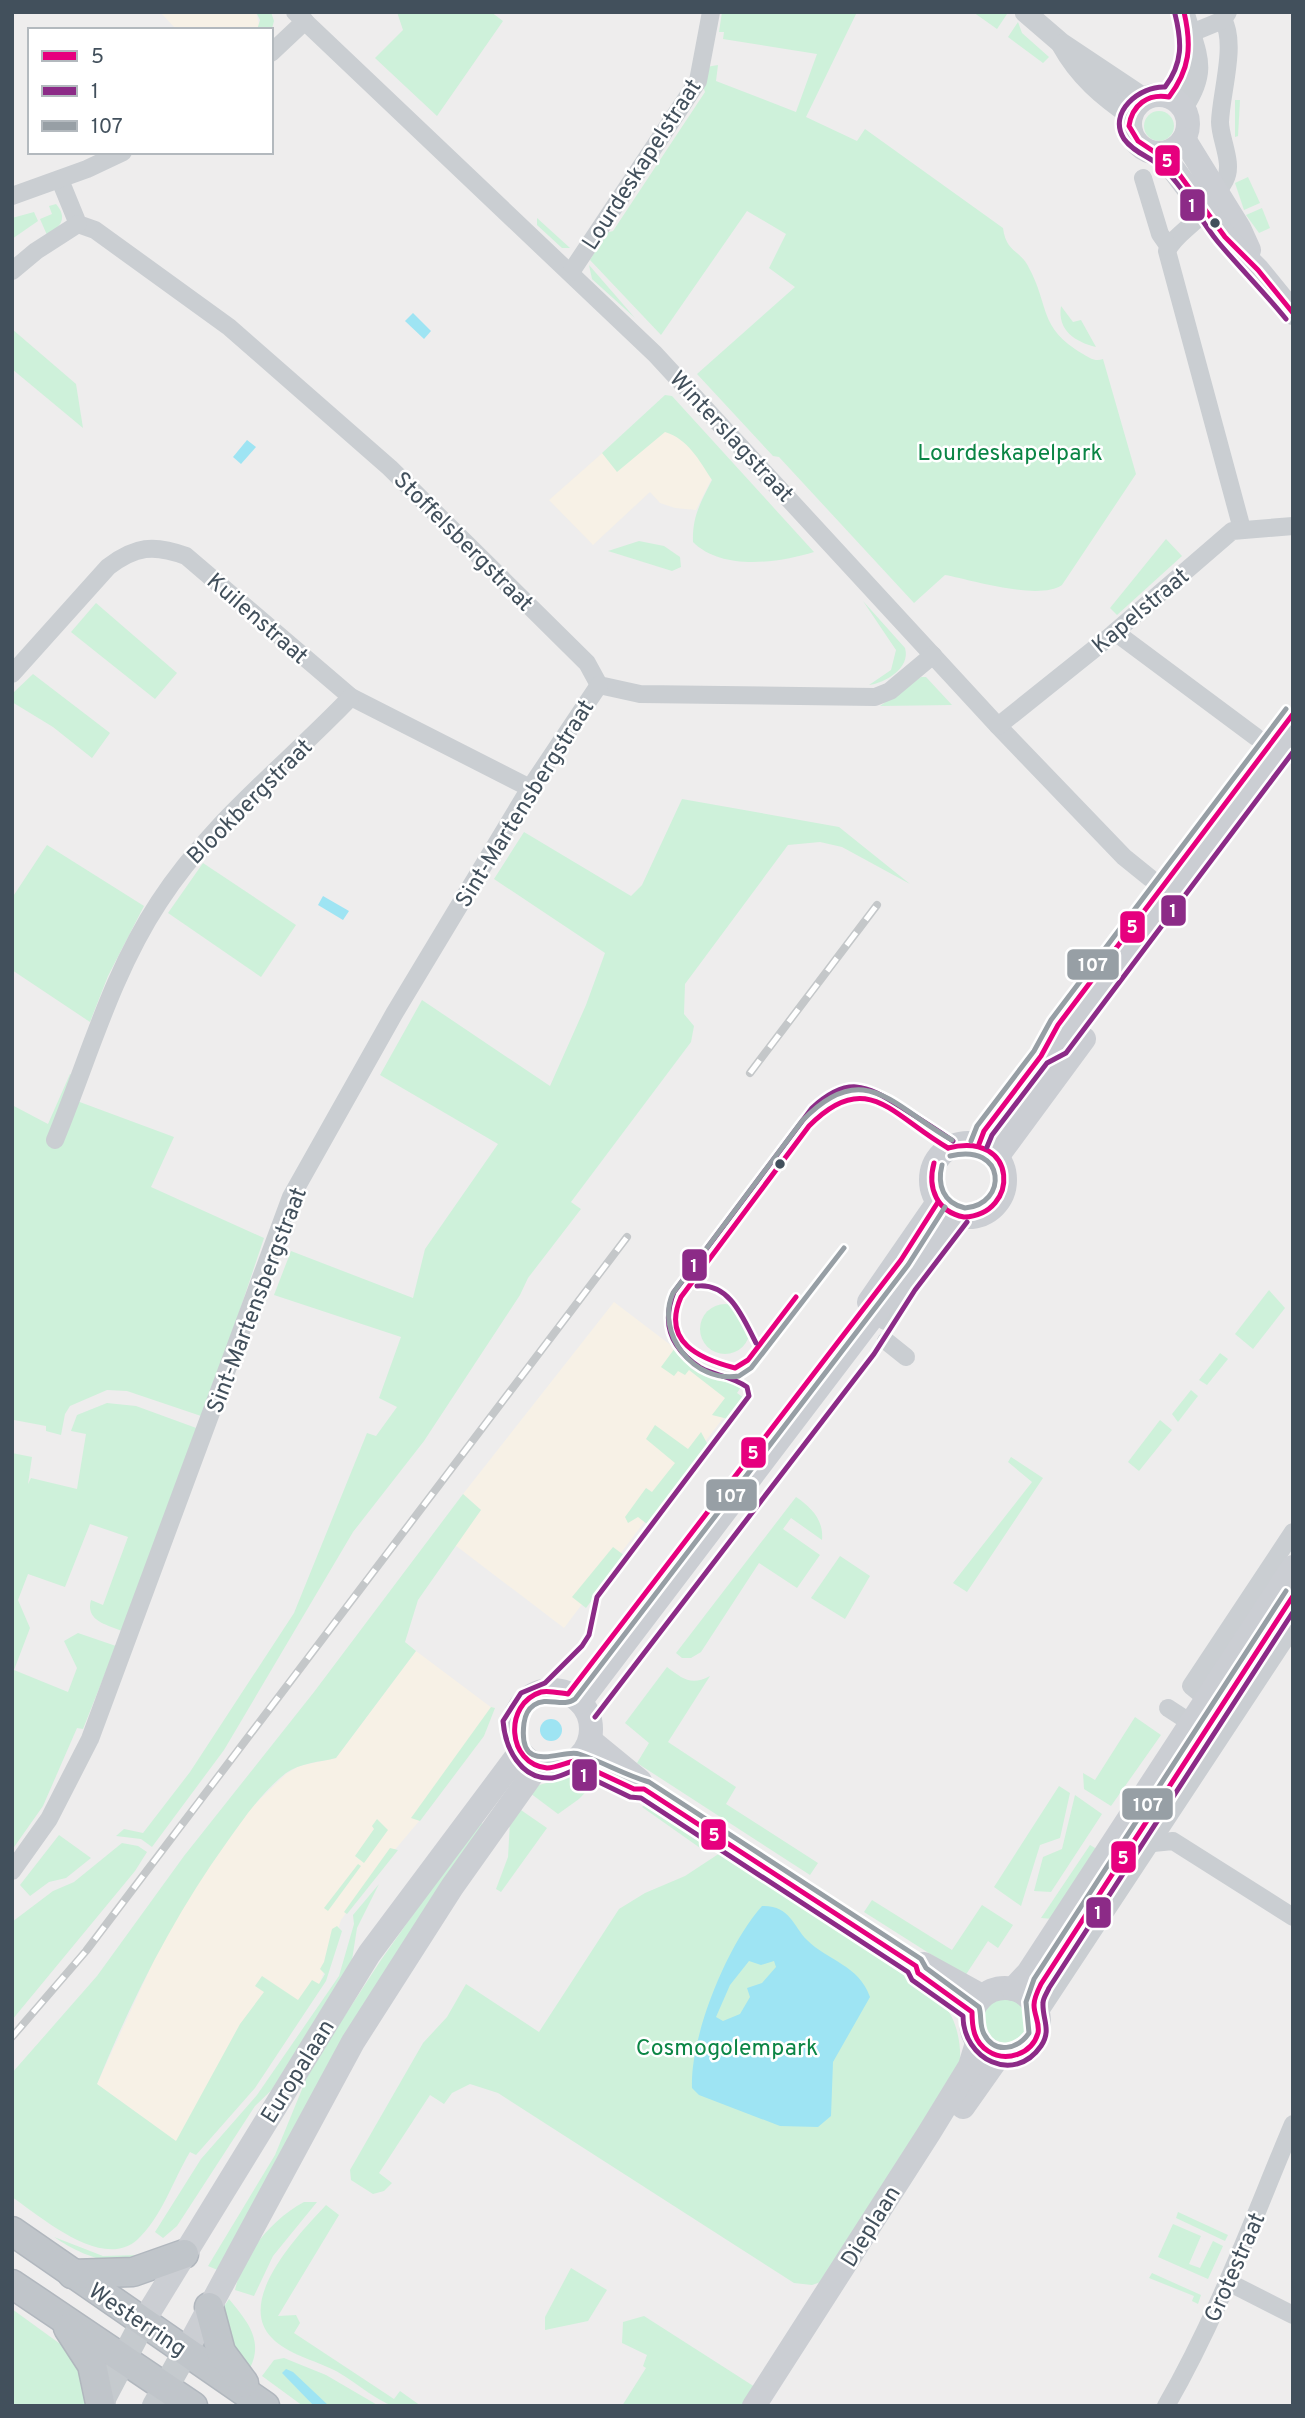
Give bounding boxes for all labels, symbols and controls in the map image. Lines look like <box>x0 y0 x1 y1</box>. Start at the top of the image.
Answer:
legend <box>28 28 273 154</box>
text: 5 <box>91 44 104 71</box>
street label: Lourdeskapelstraat <box>577 74 709 256</box>
text: 1 <box>91 79 99 106</box>
text: 107 <box>91 114 123 141</box>
line badge: 5 <box>1154 144 1181 177</box>
text: 5 <box>1161 150 1173 174</box>
line badge: 1 <box>1179 188 1206 222</box>
text: 1 <box>1188 195 1196 219</box>
unlabelled marker <box>1208 216 1222 230</box>
street label: Winterslagstraat <box>662 366 798 509</box>
park label: Lourdeskapelpark <box>917 440 1103 469</box>
street label: Stoffelsbergstraat <box>386 467 538 619</box>
street label: Kapelstraat <box>1087 563 1196 661</box>
street label: Kuilenstraat <box>200 568 313 672</box>
street label: Sint-Martensbergstraat <box>450 695 602 914</box>
street label: Blookbergstraat <box>182 734 320 872</box>
line badge: 1 <box>1160 894 1187 927</box>
text: 1 <box>1169 900 1177 924</box>
line badge: 5 <box>1119 910 1146 944</box>
text: 5 <box>1126 916 1138 940</box>
line badge: 107 <box>1066 948 1120 981</box>
text: 107 <box>1078 954 1108 978</box>
unlabelled marker <box>773 1157 787 1171</box>
street label: Sint-Martensbergstraat <box>202 1184 315 1418</box>
line badge: 1 <box>681 1248 708 1282</box>
text: 1 <box>690 1255 698 1279</box>
line badge: 5 <box>740 1436 767 1469</box>
text: 5 <box>747 1442 759 1466</box>
line badge: 107 <box>705 1478 758 1512</box>
text: 107 <box>716 1485 746 1509</box>
line badge: 1 <box>571 1758 598 1792</box>
text: 1 <box>580 1765 588 1789</box>
line badge: 107 <box>1121 1787 1174 1821</box>
text: 107 <box>1133 1794 1163 1818</box>
line badge: 5 <box>700 1818 727 1851</box>
text: 5 <box>708 1824 720 1848</box>
line badge: 5 <box>1110 1840 1137 1874</box>
text: 5 <box>1117 1847 1129 1871</box>
line badge: 1 <box>1085 1896 1112 1929</box>
text: 1 <box>1094 1902 1102 1926</box>
street label: Europalaan <box>256 2015 342 2130</box>
park label: Cosmogolempark <box>636 2035 818 2064</box>
street label: Dieplaan <box>836 2181 908 2273</box>
street label: Grotestraat <box>1199 2209 1273 2327</box>
street label: Westerring <box>82 2278 191 2365</box>

